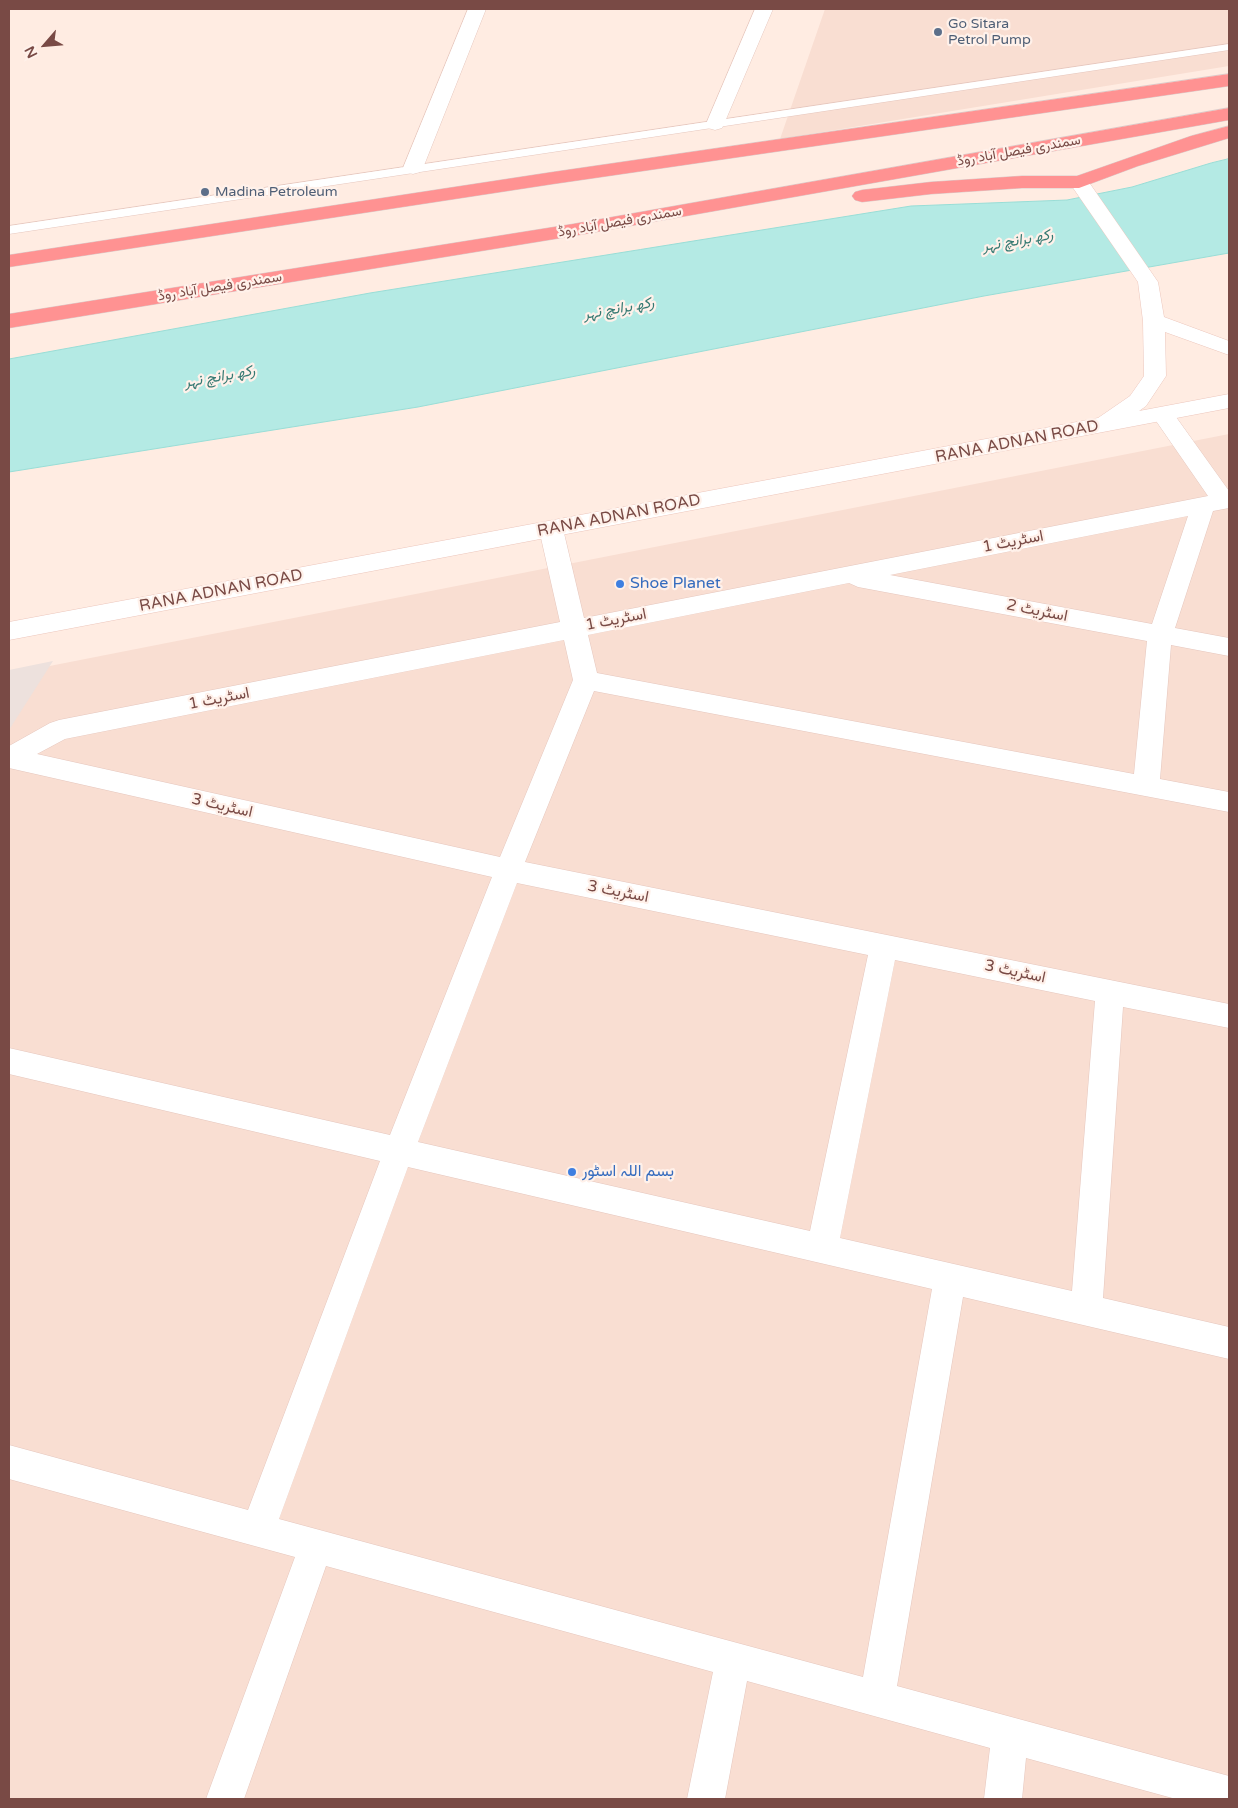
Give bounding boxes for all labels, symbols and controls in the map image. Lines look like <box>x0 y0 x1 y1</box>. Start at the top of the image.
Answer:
place label: Go Sitara Petrol Pump <box>948 16 1031 48</box>
north arrow <box>20 20 70 70</box>
marker: Go Sitara Petrol Pump <box>932 26 944 38</box>
text: N <box>21 43 41 61</box>
street label: سمندری فیصل آباد روڈ <box>956 132 1082 170</box>
place label: Madina Petroleum <box>215 184 338 200</box>
marker: Madina Petroleum <box>199 186 211 198</box>
street label: سمندری فیصل آباد روڈ <box>557 203 683 241</box>
water label: رکھ برانچ نہر <box>981 226 1055 256</box>
street label: سمندری فیصل آباد روڈ <box>157 269 283 305</box>
water label: رکھ برانچ نہر <box>582 294 656 324</box>
water label: رکھ برانچ نہر <box>183 362 257 392</box>
street label: RANA ADNAN ROAD <box>934 417 1100 467</box>
street label: RANA ADNAN ROAD <box>536 491 702 541</box>
street label: اسٹریٹ 1 <box>981 527 1045 557</box>
street label: RANA ADNAN ROAD <box>138 566 304 616</box>
place label: Shoe Planet <box>630 574 721 594</box>
marker: Shoe Planet <box>614 578 626 590</box>
street label: اسٹریٹ 2 <box>1005 596 1069 626</box>
street label: اسٹریٹ 1 <box>584 605 648 635</box>
street label: اسٹریٹ 1 <box>187 684 251 714</box>
street label: اسٹریٹ 3 <box>190 790 254 822</box>
street label: اسٹریٹ 3 <box>586 877 650 907</box>
street label: اسٹریٹ 3 <box>983 956 1047 988</box>
place label: بسم اللہ اسٹور <box>582 1162 674 1182</box>
marker: بسم اللہ اسٹور <box>566 1166 578 1178</box>

